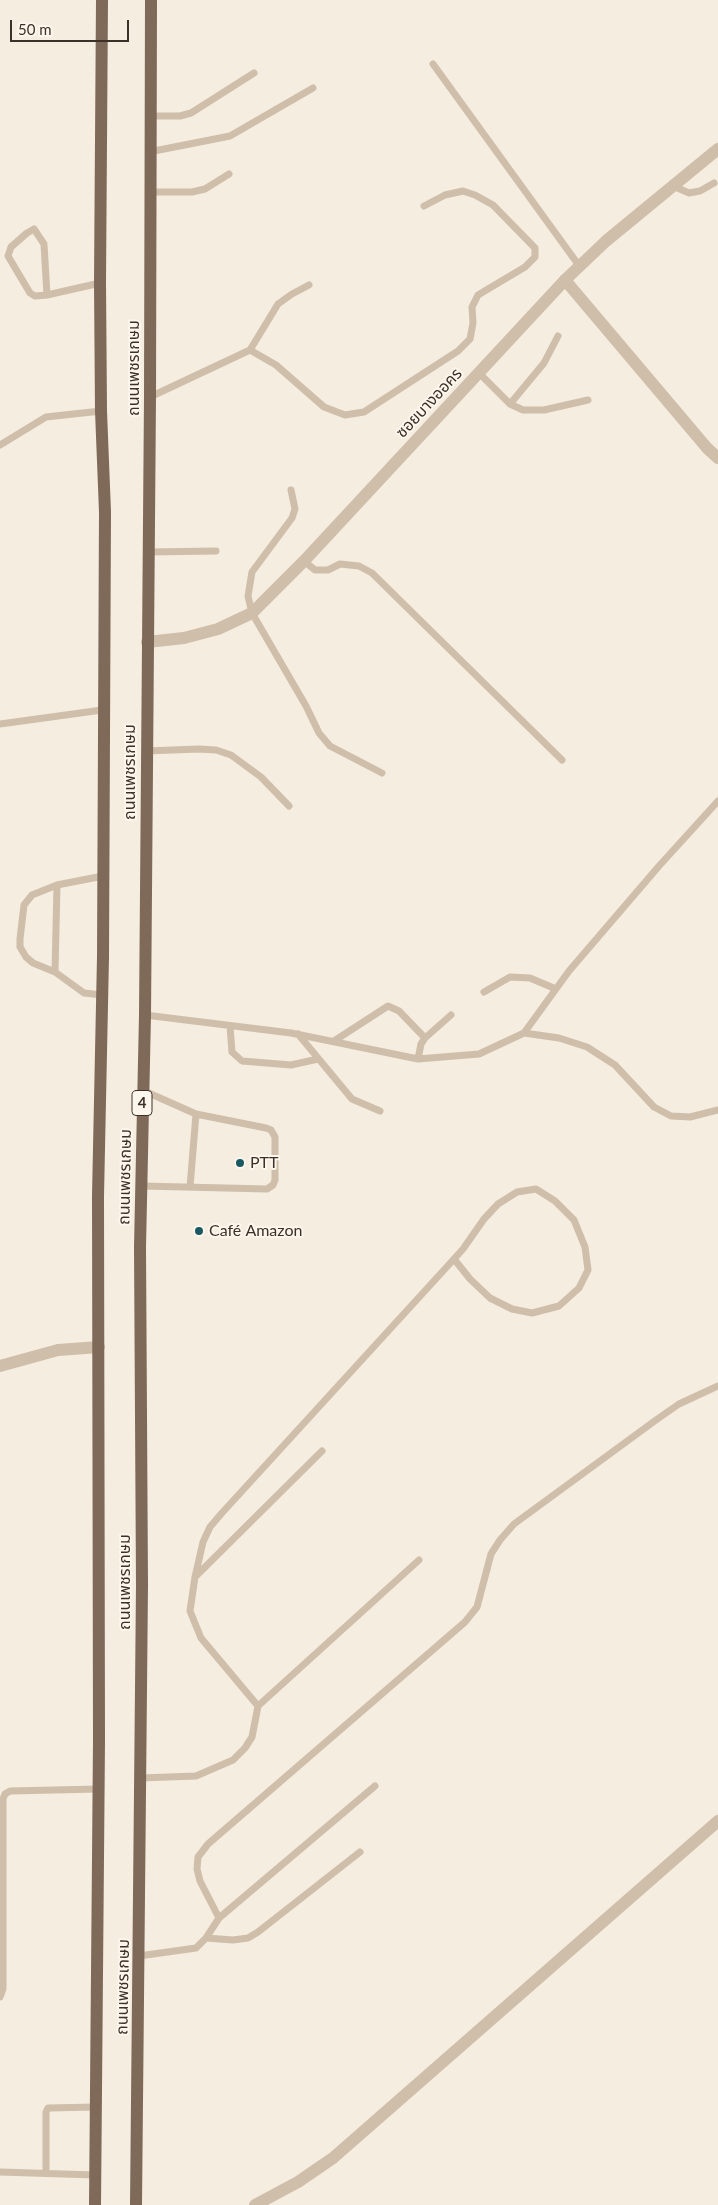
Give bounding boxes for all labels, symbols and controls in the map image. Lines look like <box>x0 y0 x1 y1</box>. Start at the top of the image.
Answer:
scale bar <box>12 10 131 42</box>
text: 50 m <box>18 20 52 38</box>
street label: ถนนเพชรเกษม <box>124 320 144 416</box>
street label: ซอยบางออคร <box>392 364 466 442</box>
street label: ถนนเพชรเกษม <box>120 724 140 820</box>
road number: 4 <box>132 1090 152 1116</box>
street label: ถนนเพชรเกษม <box>115 1129 135 1225</box>
place label: PTT <box>250 1153 279 1173</box>
marker: PTT <box>234 1157 246 1169</box>
place label: Café Amazon <box>209 1221 302 1241</box>
marker: Café Amazon <box>193 1225 205 1237</box>
street label: ถนนเพชรเกษม <box>115 1534 135 1630</box>
street label: ถนนเพชรเกษม <box>113 1939 133 2035</box>

